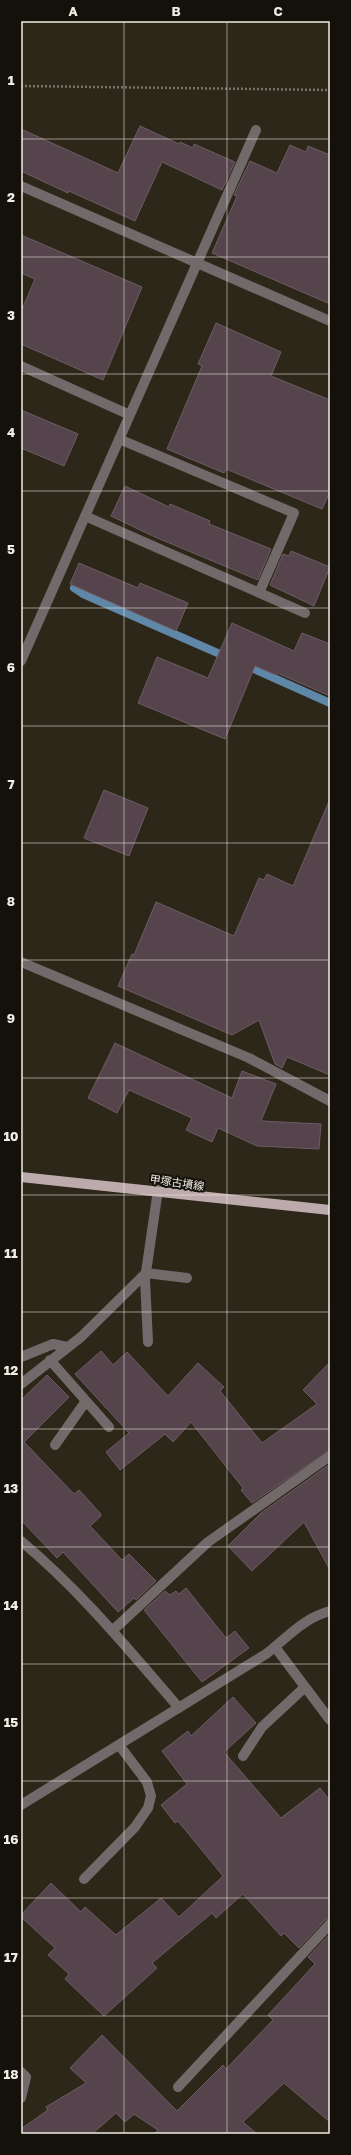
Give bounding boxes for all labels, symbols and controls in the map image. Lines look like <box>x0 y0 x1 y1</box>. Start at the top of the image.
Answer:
text: A <box>68 3 78 19</box>
text: B <box>171 3 181 19</box>
text: C <box>273 3 283 19</box>
text: 1 <box>8 72 15 88</box>
text: 2 <box>7 189 15 205</box>
text: 3 <box>7 307 15 323</box>
text: 4 <box>7 424 15 440</box>
text: 5 <box>7 541 15 557</box>
text: 6 <box>7 659 15 675</box>
text: 7 <box>7 776 15 792</box>
text: 8 <box>7 893 15 909</box>
text: 9 <box>7 1010 15 1026</box>
text: 10 <box>3 1128 19 1144</box>
street label: 甲塚古墳線 <box>149 1172 205 1192</box>
text: 11 <box>4 1245 18 1261</box>
text: 12 <box>4 1362 18 1378</box>
text: 13 <box>4 1480 18 1496</box>
text: 14 <box>4 1597 18 1613</box>
text: 15 <box>4 1714 18 1730</box>
text: 16 <box>4 1831 18 1847</box>
text: 17 <box>4 1949 18 1965</box>
text: 18 <box>3 2066 19 2082</box>

